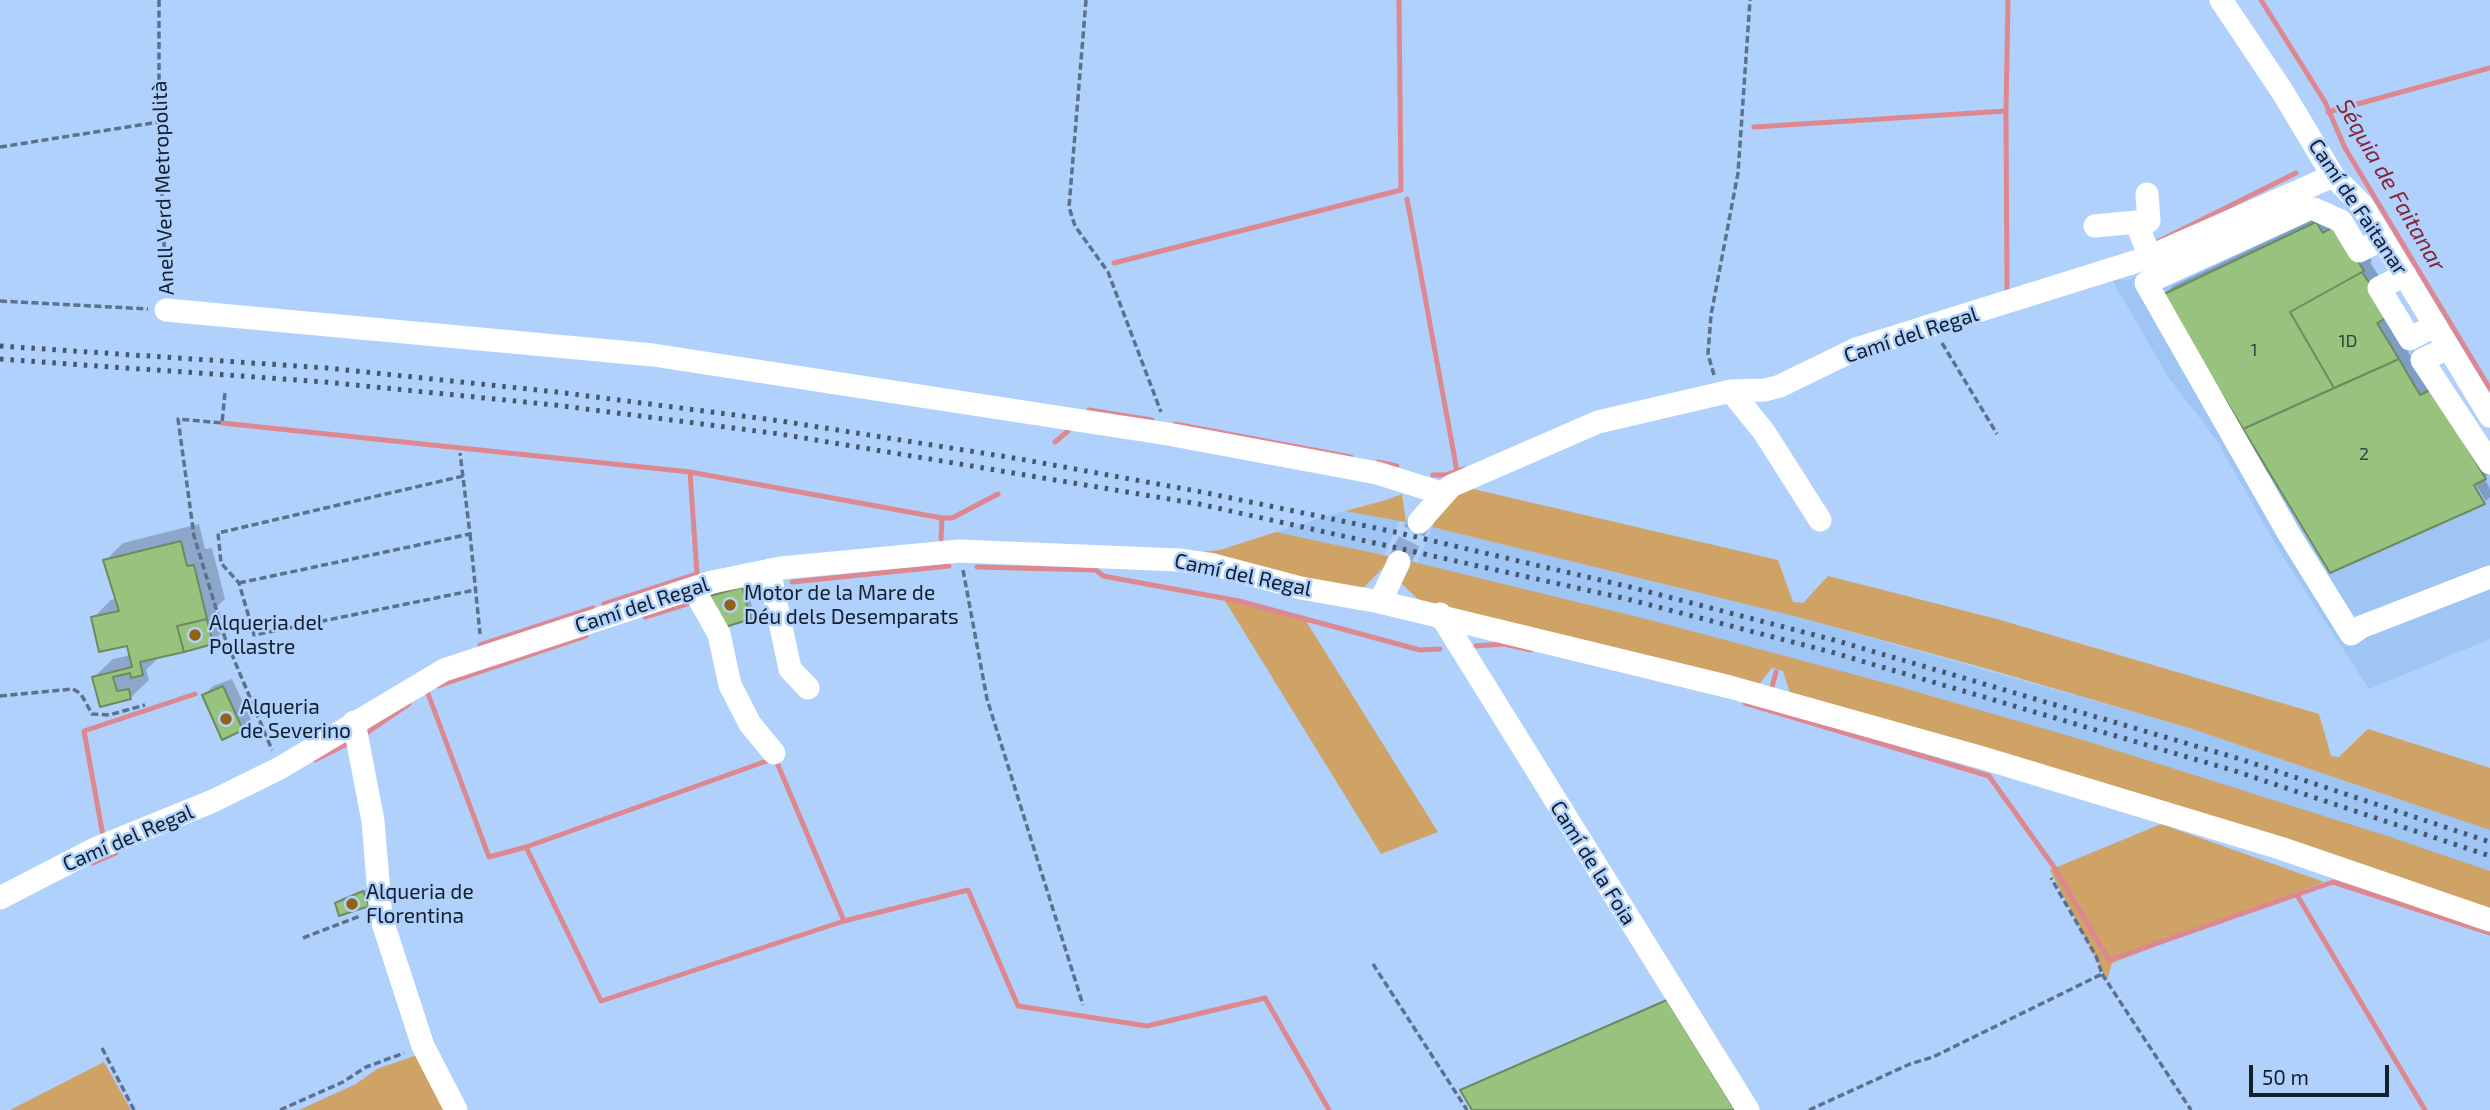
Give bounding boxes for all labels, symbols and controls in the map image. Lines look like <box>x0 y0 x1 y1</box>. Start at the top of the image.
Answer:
street label: Anell Verd Metropolità <box>147 80 179 296</box>
water label: Séquia de Faitanar <box>2330 94 2452 276</box>
street label: Camí de Faitanar <box>2303 134 2413 280</box>
street label: Camí del Regal <box>1841 301 1981 369</box>
house number: 1D <box>2338 330 2358 352</box>
house number: 1 <box>2250 339 2258 361</box>
house number: 2 <box>2359 443 2369 465</box>
street label: Camí del Regal <box>1172 548 1314 602</box>
street label: Camí del Regal <box>572 571 712 639</box>
place label: Motor de la Mare de Déu dels Desemparats <box>744 580 959 630</box>
marker: Motor de la Mare de Déu dels Desemparats <box>722 597 738 613</box>
place label: Alqueria del Pollastre <box>209 610 323 660</box>
marker: Alqueria del Pollastre <box>187 627 203 643</box>
place label: Alqueria de Severino <box>240 694 351 744</box>
marker: Alqueria de Severino <box>218 711 234 727</box>
street label: Camí de la Foia <box>1545 796 1641 930</box>
street label: Camí del Regal <box>59 799 197 877</box>
place label: Alqueria de Florentina <box>366 879 474 929</box>
marker: Alqueria de Florentina <box>344 896 360 912</box>
scale bar <box>2252 1050 2392 1094</box>
text: 50 m <box>2262 1064 2309 1089</box>

